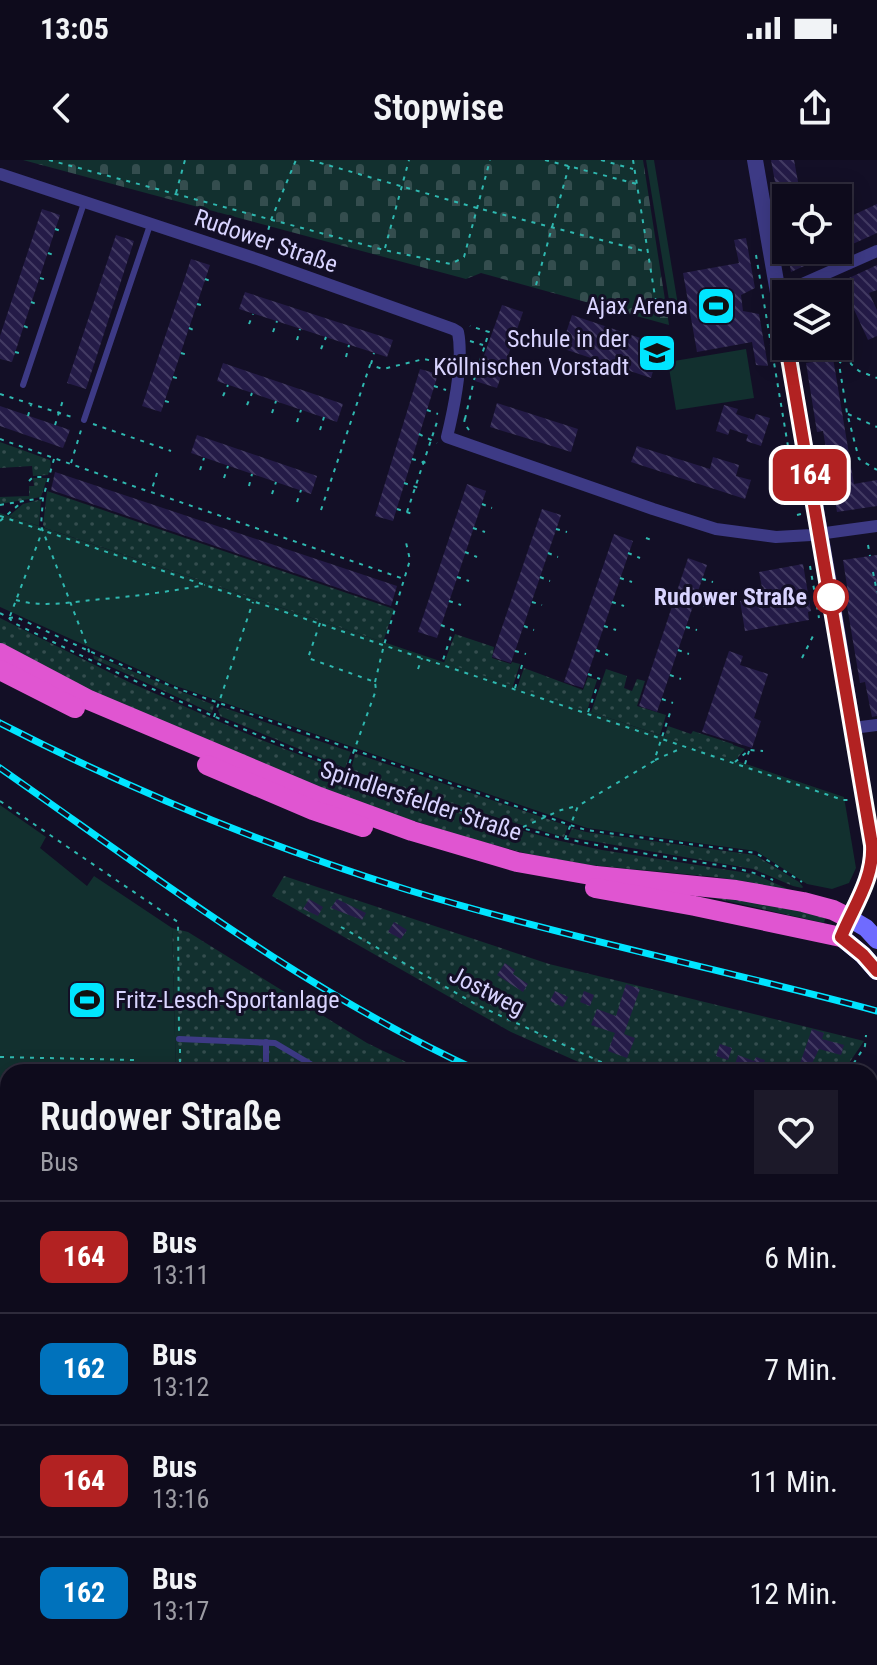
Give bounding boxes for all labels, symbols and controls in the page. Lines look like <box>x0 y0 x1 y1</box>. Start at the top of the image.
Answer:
text: 13:05 <box>40 11 109 46</box>
icon: back <box>40 86 84 130</box>
icon: share <box>793 86 837 130</box>
text: Stopwise <box>373 87 504 129</box>
map controls <box>772 184 852 360</box>
button: locate <box>772 184 852 264</box>
street label: Rudower Straße <box>191 203 341 279</box>
button: layers <box>772 280 852 360</box>
sports icon: Ajax Arena <box>695 285 737 327</box>
place label: Ajax Arena <box>586 292 688 320</box>
place label: Schule in der Köllnischen Vorstadt <box>433 325 629 381</box>
school or university icon: Schule in der Köllnischen Vorstadt <box>636 332 678 374</box>
line badge: 164 <box>764 449 856 501</box>
text: 164 <box>789 458 831 491</box>
marker: Rudower Straße <box>814 580 848 614</box>
place label: Rudower Straße <box>654 583 807 611</box>
street label: Spindlersfelder Straße <box>317 755 525 847</box>
street label: Jostweg <box>445 960 529 1022</box>
sports icon: Fritz-Lesch-Sportanlage <box>66 979 108 1021</box>
place label: Fritz-Lesch-Sportanlage <box>115 986 339 1014</box>
button: heart <box>754 1090 838 1174</box>
text: Rudower Straße <box>40 1095 281 1139</box>
text: Bus <box>40 1147 79 1177</box>
text: Bus <box>152 1225 197 1260</box>
text: 164 <box>63 1240 105 1273</box>
text: 6 Min. <box>764 1240 838 1275</box>
text: 13:11 <box>152 1260 209 1290</box>
text: Bus <box>152 1337 197 1372</box>
text: 162 <box>63 1352 105 1385</box>
text: 7 Min. <box>764 1352 838 1387</box>
text: 13:12 <box>152 1372 209 1402</box>
text: Bus <box>152 1449 197 1484</box>
text: 164 <box>63 1464 105 1497</box>
text: 11 Min. <box>750 1464 838 1499</box>
text: 13:16 <box>152 1484 209 1514</box>
text: Bus <box>152 1561 197 1596</box>
text: 162 <box>63 1576 105 1609</box>
text: 12 Min. <box>750 1576 838 1611</box>
text: 13:17 <box>152 1596 209 1626</box>

